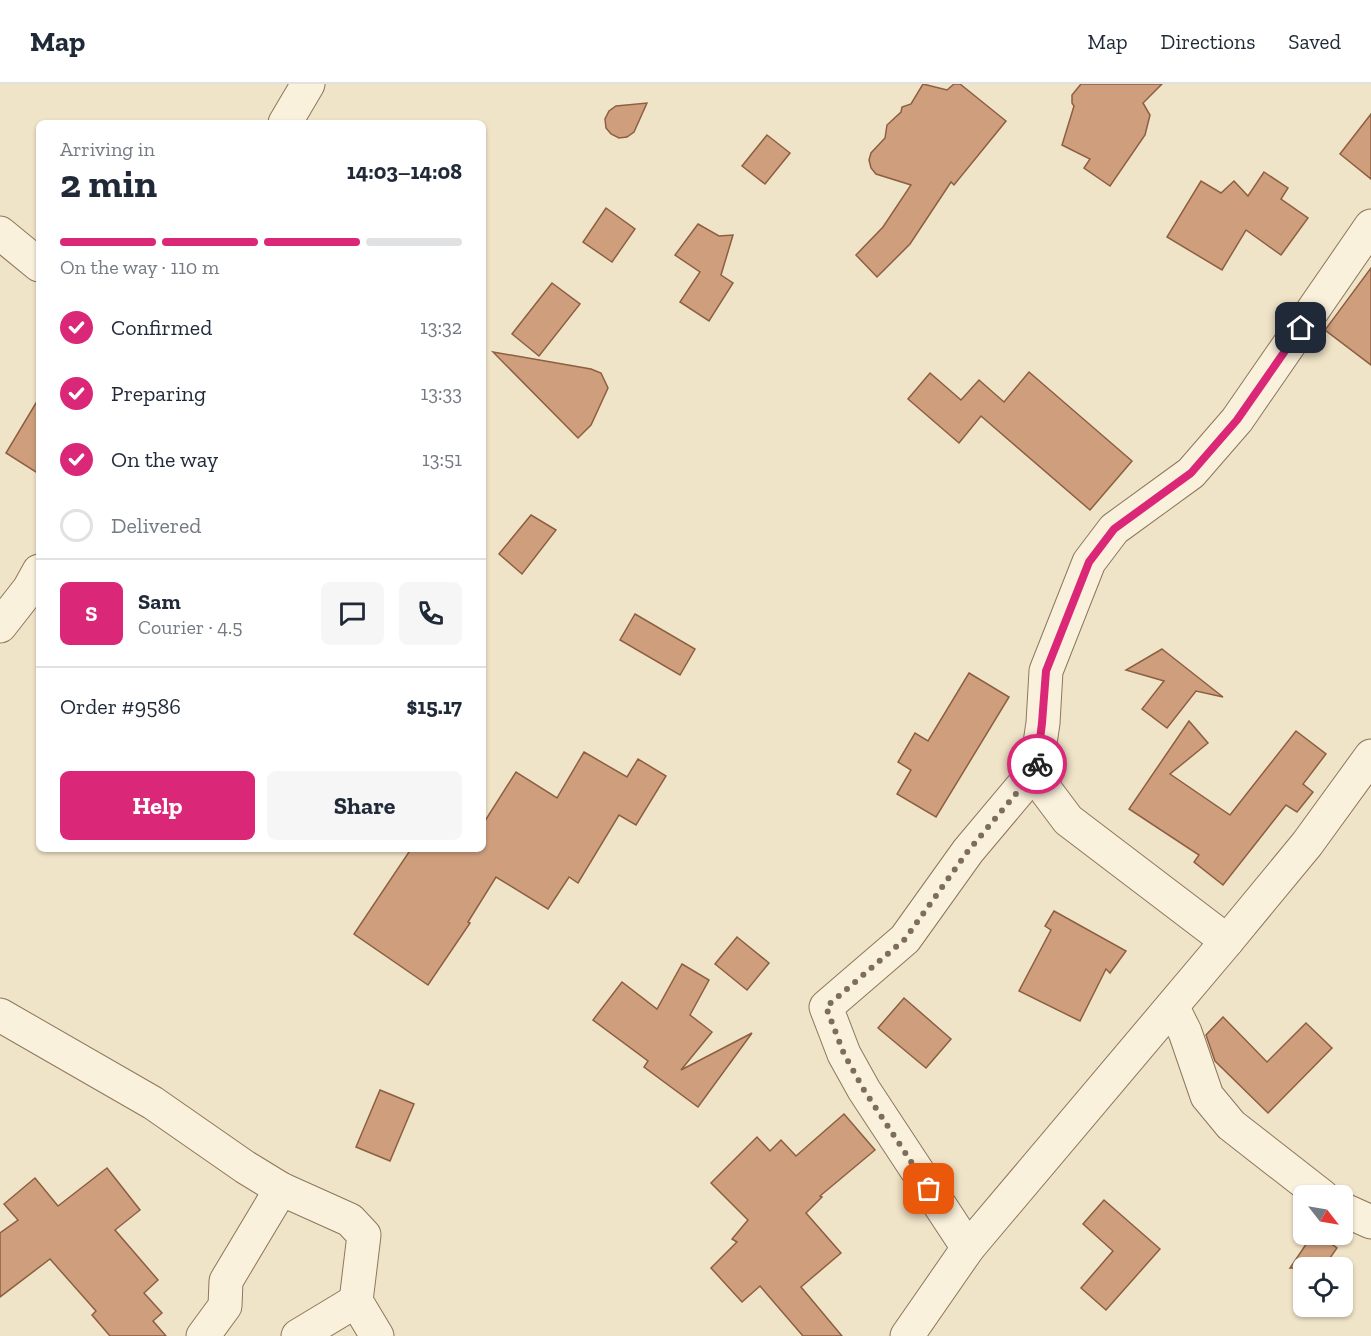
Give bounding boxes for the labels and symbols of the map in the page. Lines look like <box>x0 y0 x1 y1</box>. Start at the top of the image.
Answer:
pin <box>1275 302 1326 353</box>
courier <box>1007 734 1067 794</box>
pin <box>903 1163 954 1214</box>
north arrow <box>1293 1185 1353 1245</box>

